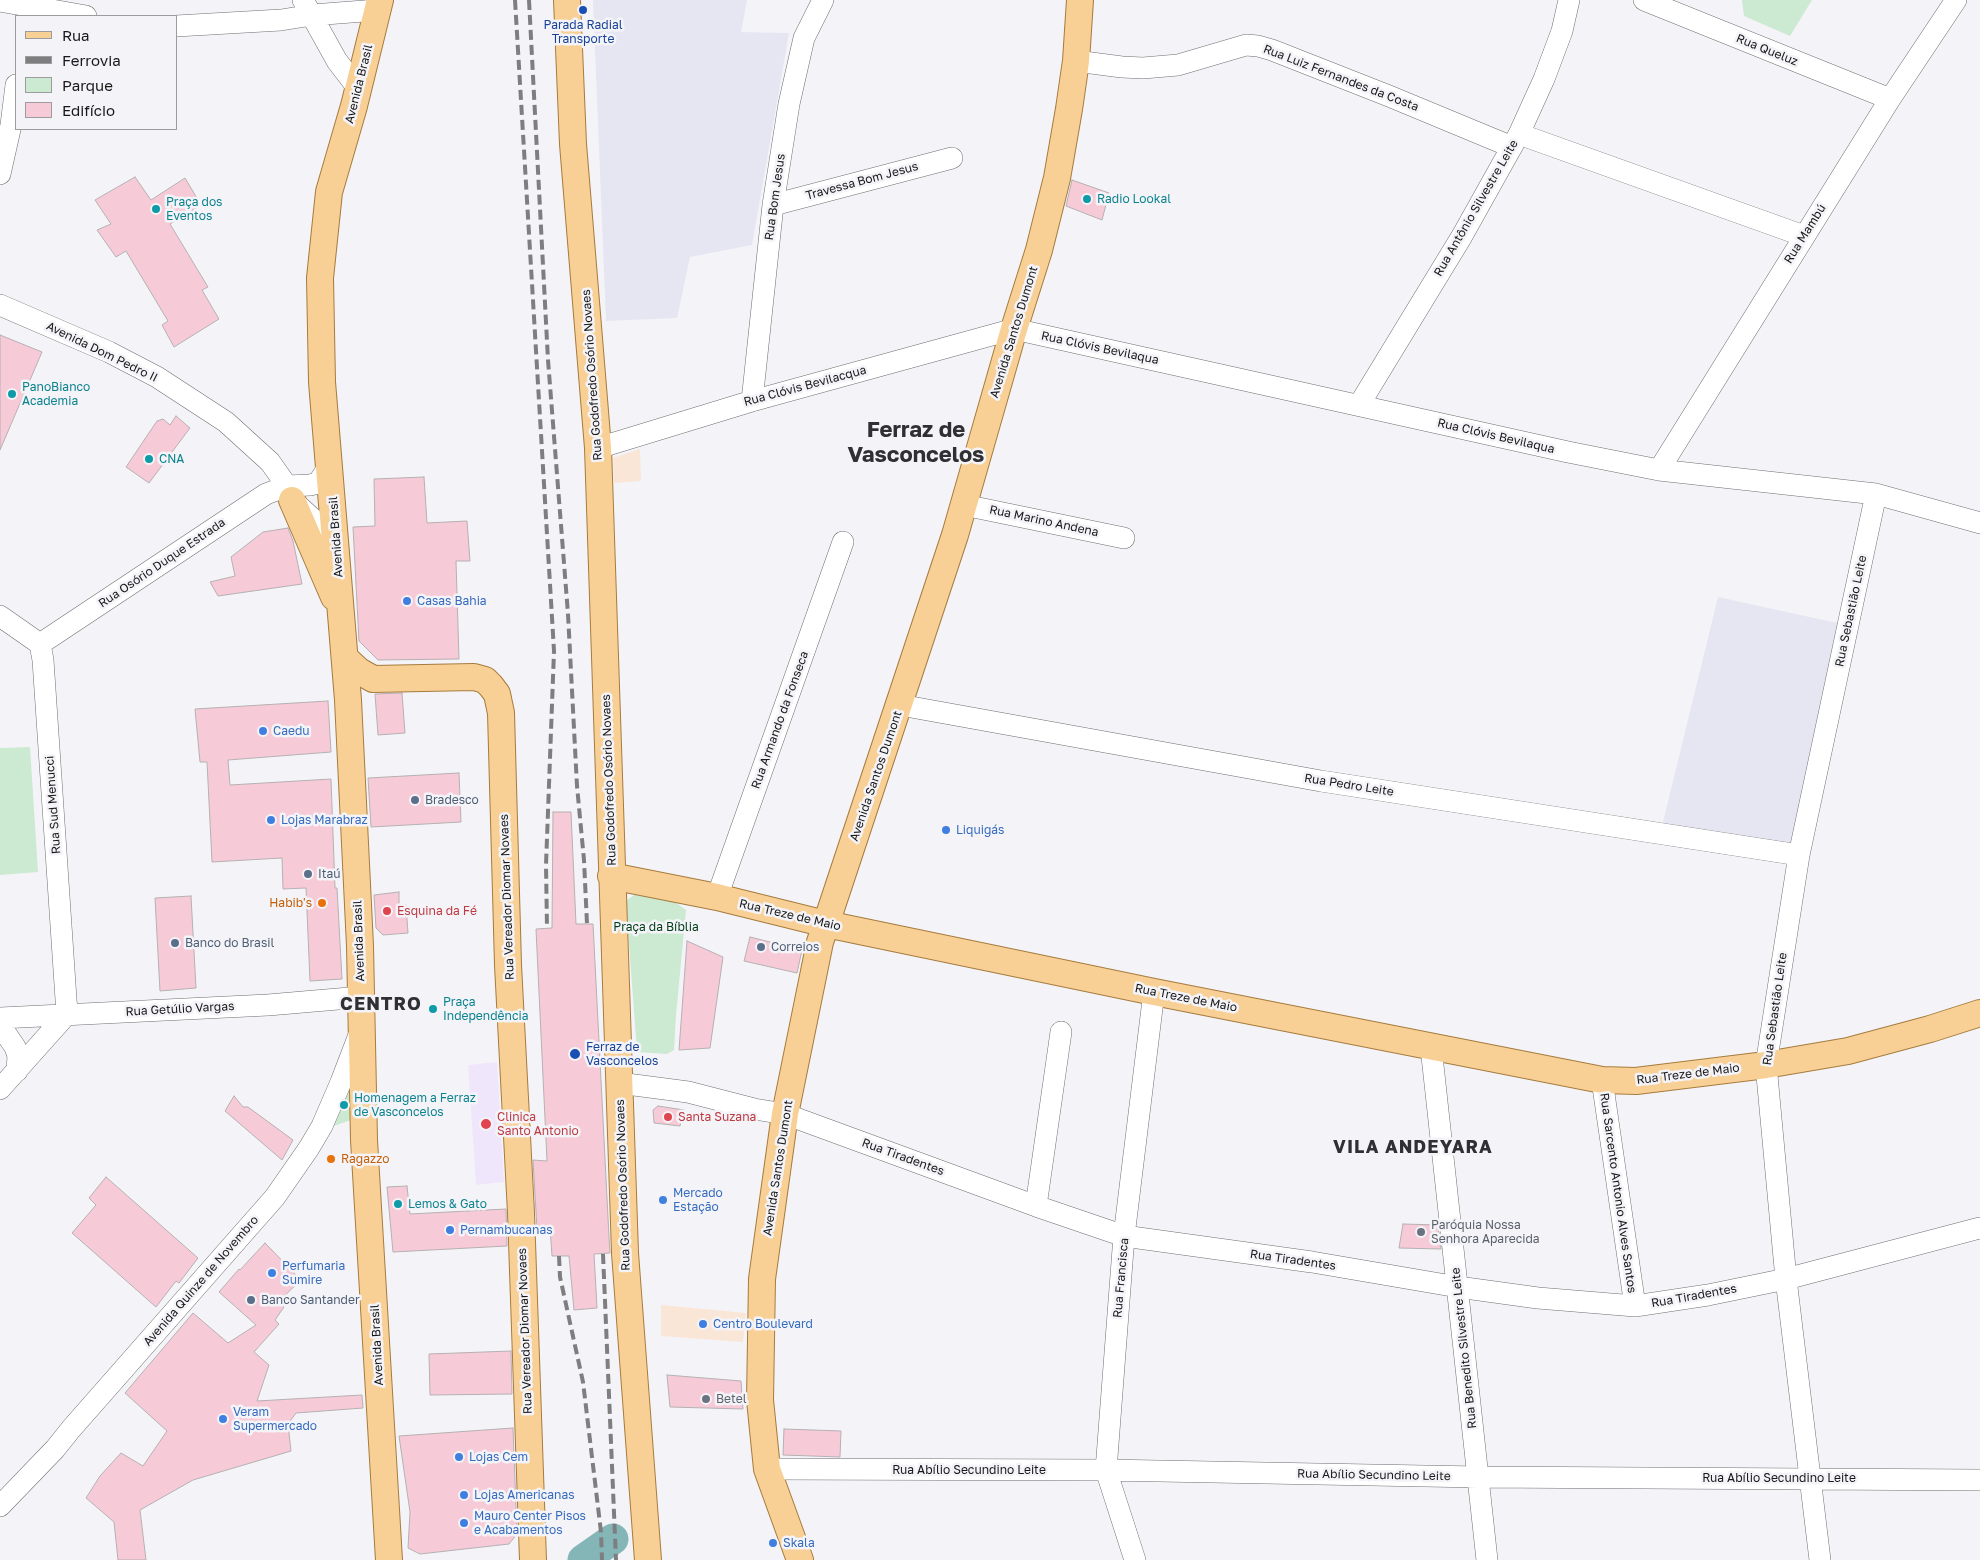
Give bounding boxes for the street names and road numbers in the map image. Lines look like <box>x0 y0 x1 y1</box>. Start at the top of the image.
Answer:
street label: Rua Queluz <box>1734 31 1800 69</box>
street label: Rua Luiz Fernandes da Costa <box>1261 42 1421 114</box>
street label: Avenida Brasil <box>342 43 376 125</box>
street label: Rua Antônio Silvestre Leite <box>1431 137 1521 279</box>
street label: Rua Bom Jesus <box>762 153 788 241</box>
street label: Travessa Bom Jesus <box>804 159 920 203</box>
street label: Rua Mambú <box>1781 202 1829 266</box>
street label: Avenida Santos Dumont <box>987 264 1041 400</box>
street label: Rua Godofredo Osório Novaes <box>579 289 605 461</box>
street label: Avenida Dom Pedro II <box>44 319 160 385</box>
street label: Rua Clóvis Bevilaqua <box>1040 329 1160 367</box>
street label: Rua Clóvis Bevilacqua <box>742 363 868 409</box>
street label: Rua Clóvis Bevilaqua <box>1436 416 1556 456</box>
street label: Avenida Brasil <box>326 496 346 578</box>
street label: Rua Marino Andena <box>988 502 1100 540</box>
street label: Rua Osório Duque Estrada <box>96 515 228 611</box>
street label: Rua Sebastião Leite <box>1832 554 1870 668</box>
street label: Rua Armando da Fonseca <box>748 649 812 791</box>
street label: Rua Godofredo Osório Novaes <box>599 694 619 866</box>
street label: Avenida Santos Dumont <box>847 709 905 843</box>
street label: Rua Sud Menucci <box>42 755 64 855</box>
street label: Rua Pedro Leite <box>1303 771 1395 799</box>
street label: Rua Vereador Diomar Novaes <box>497 814 517 980</box>
street label: Rua Treze de Maio <box>738 896 842 934</box>
street label: Avenida Brasil <box>350 900 368 982</box>
street label: Rua Sebastião Leite <box>1760 952 1790 1066</box>
street label: Rua Treze de Maio <box>1134 981 1238 1015</box>
street label: Rua Getúlio Vargas <box>125 999 235 1019</box>
street label: Rua Treze de Maio <box>1636 1061 1740 1087</box>
street label: Rua Sarcento Antonio Alves Santos <box>1597 1092 1639 1294</box>
street label: Rua Godofredo Osório Novaes <box>613 1099 633 1271</box>
street label: Avenida Santos Dumont <box>760 1099 796 1237</box>
street label: Rua Tiradentes <box>860 1135 946 1179</box>
street label: Avenida Quinze de Novembro <box>140 1213 262 1349</box>
street label: Rua Francisca <box>1110 1237 1132 1319</box>
street label: Rua Tiradentes <box>1249 1247 1337 1273</box>
street label: Rua Vereador Diomar Novaes <box>515 1248 535 1414</box>
street label: Rua Benedito Silvestre Leite <box>1448 1267 1480 1429</box>
street label: Rua Tiradentes <box>1650 1281 1738 1311</box>
street label: Avenida Brasil <box>368 1304 386 1386</box>
street label: Rua Abílio Secundino Leite <box>892 1463 1046 1477</box>
street label: Rua Abílio Secundino Leite <box>1297 1466 1451 1484</box>
street label: Rua Abílio Secundino Leite <box>1702 1471 1856 1485</box>

